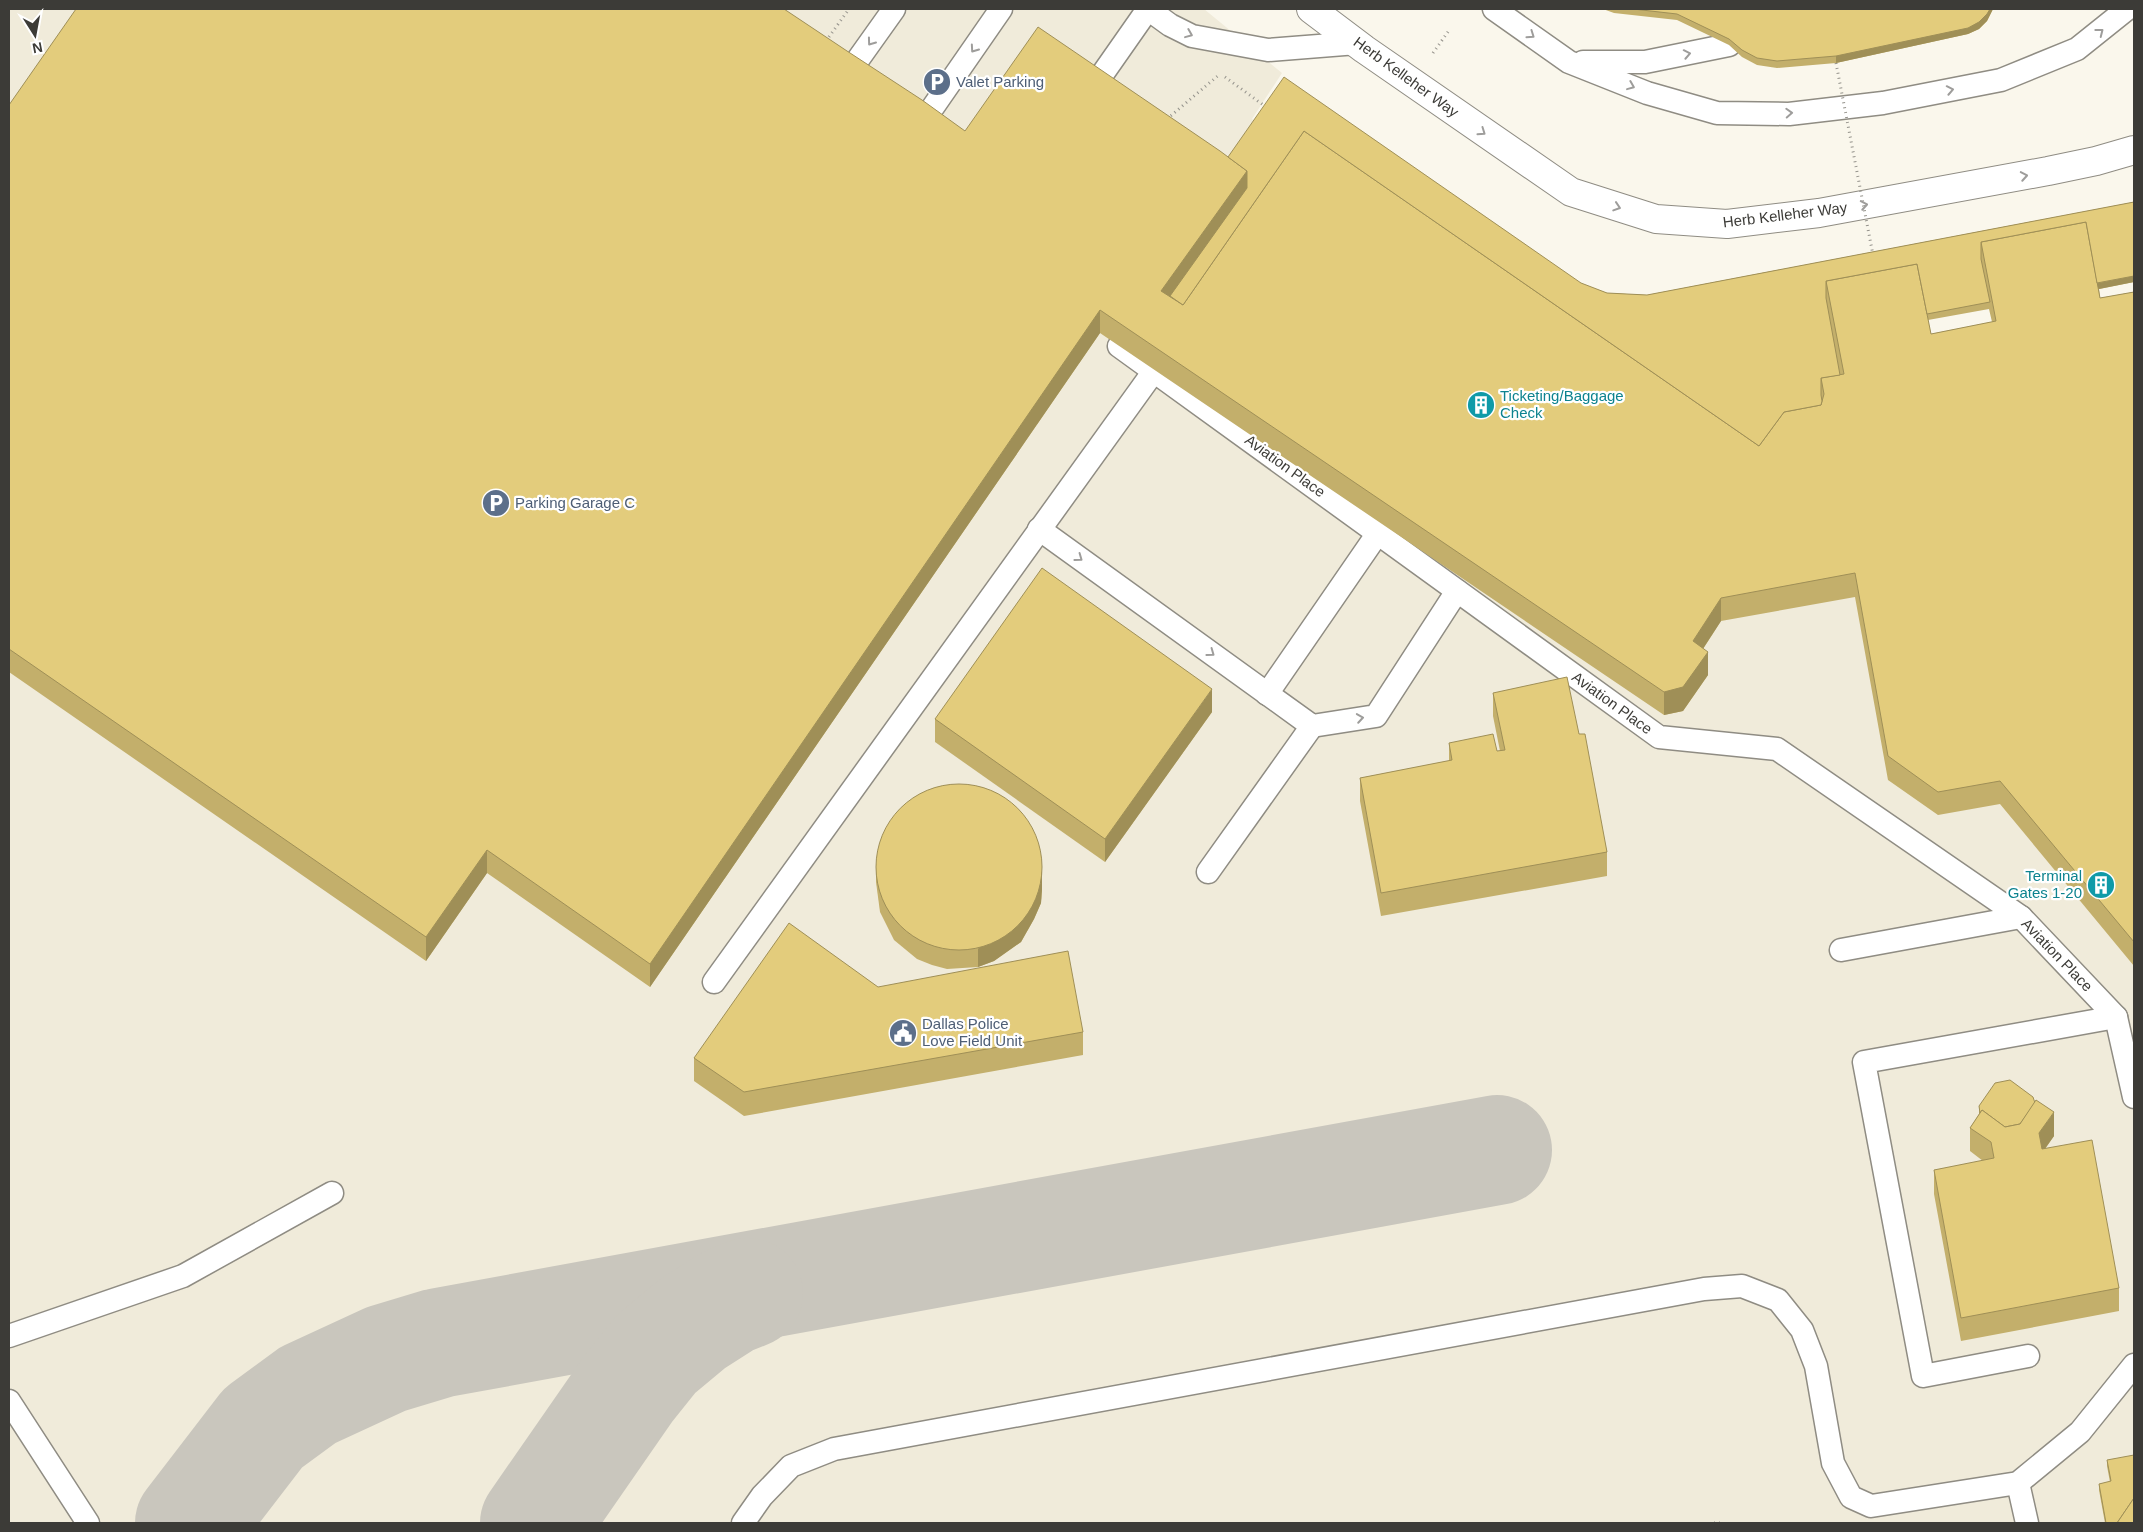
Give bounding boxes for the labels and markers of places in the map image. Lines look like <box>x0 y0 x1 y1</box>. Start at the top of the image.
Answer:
parking icon: Valet Parking <box>922 67 952 97</box>
place label: Valet Parking <box>956 73 1044 90</box>
place label: Ticketing/Baggage Check <box>1500 387 1624 421</box>
building icon: Ticketing/Baggage Check <box>1466 390 1496 420</box>
parking icon: Parking Garage C <box>481 488 511 518</box>
place label: Parking Garage C <box>515 494 635 511</box>
place label: Terminal Gates 1-20 <box>2008 867 2082 901</box>
building icon: Terminal Gates 1-20 <box>2086 870 2116 900</box>
place label: Dallas Police Love Field Unit <box>922 1015 1023 1049</box>
public building icon: Dallas Police Love Field Unit <box>888 1018 918 1048</box>

